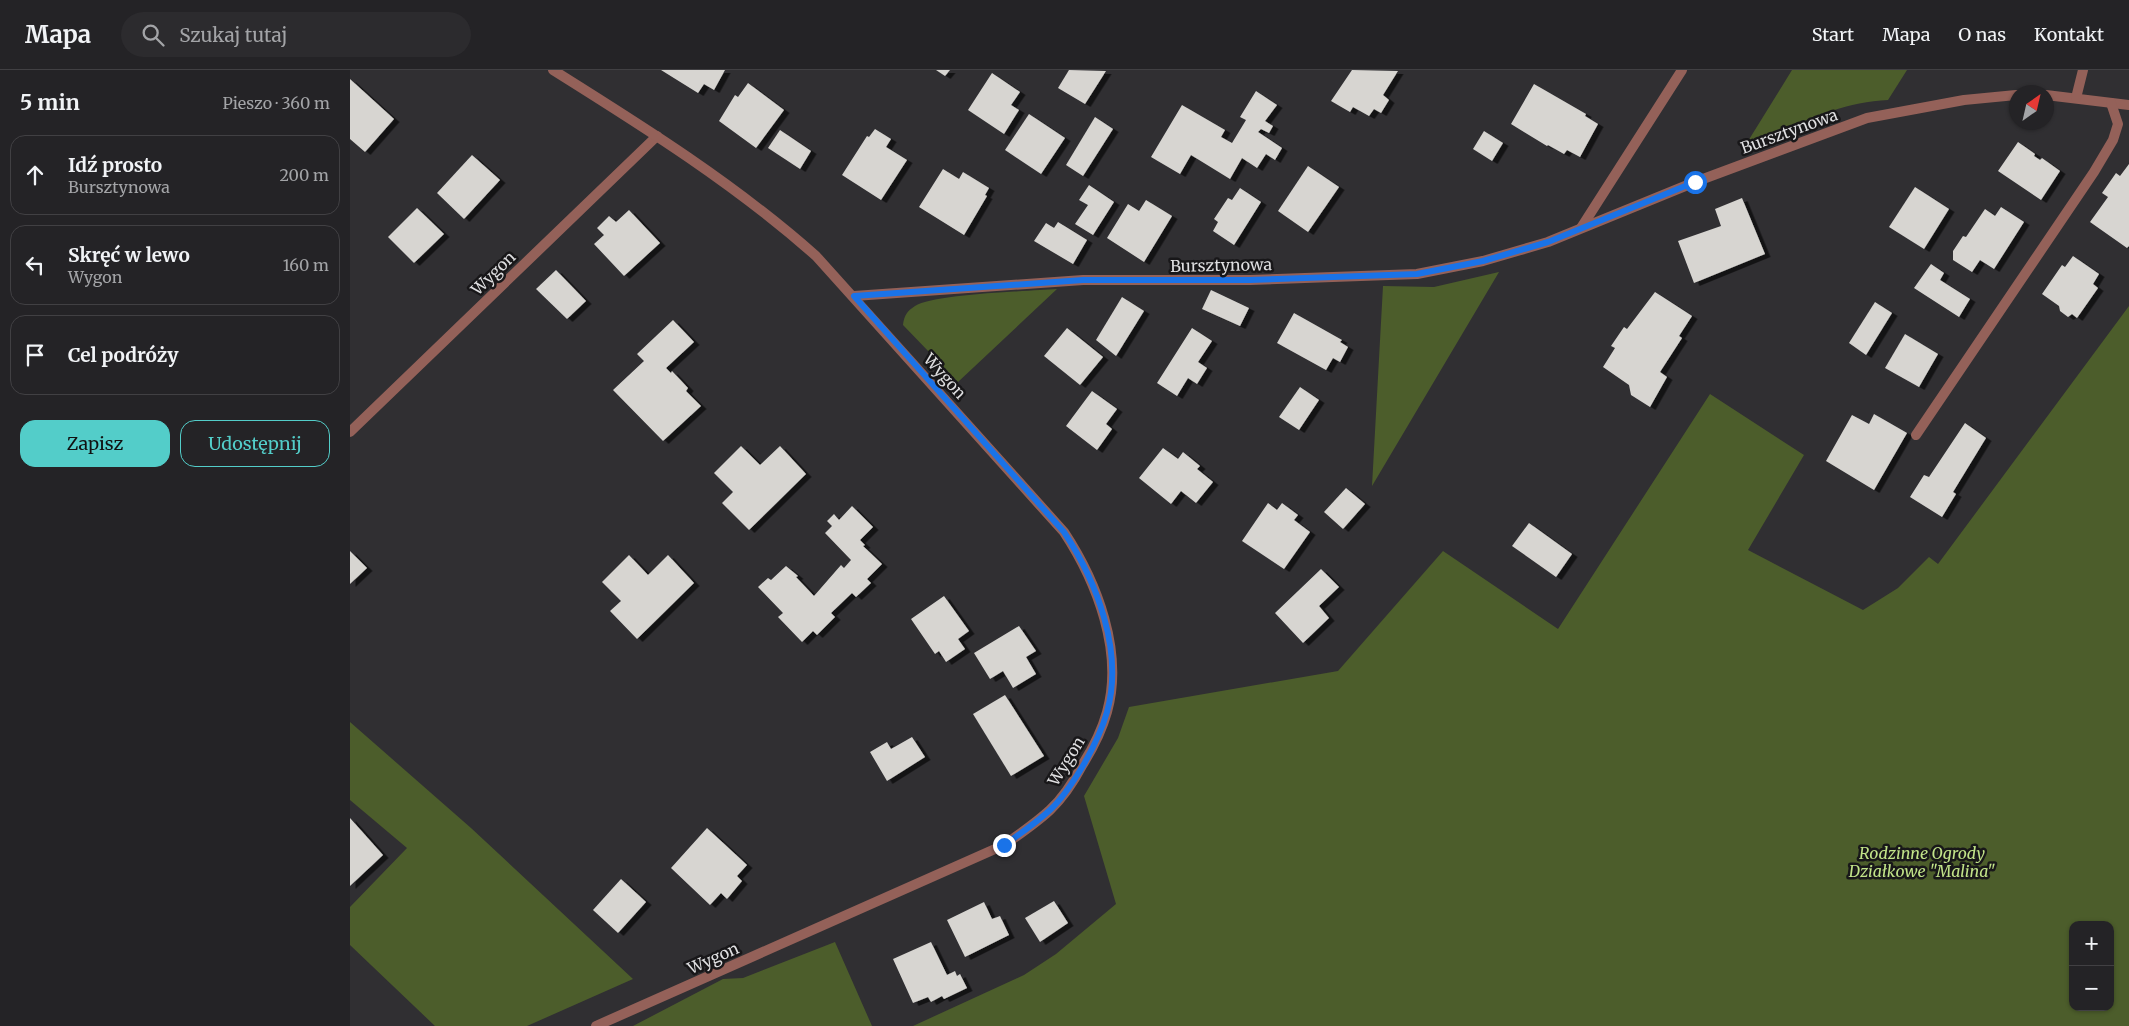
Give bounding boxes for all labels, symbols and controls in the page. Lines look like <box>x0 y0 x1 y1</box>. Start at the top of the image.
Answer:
search box <box>121 12 471 57</box>
text: Mapa <box>25 19 91 50</box>
icon: search <box>139 21 167 49</box>
text: Szukaj tutaj <box>179 23 287 47</box>
text: Start <box>1812 23 1854 46</box>
text: Mapa <box>1882 23 1930 46</box>
text: O nas <box>1958 23 2006 46</box>
text: Kontakt <box>2034 23 2104 46</box>
north arrow <box>2009 85 2054 130</box>
text: 5 min <box>20 89 80 116</box>
text: Pieszo · 360 m <box>222 93 330 113</box>
street label: Bursztynowa <box>1738 104 1841 158</box>
text: Idź prosto <box>68 153 162 177</box>
icon: ahead <box>21 161 49 189</box>
text: 200 m <box>279 165 329 185</box>
route start <box>1684 171 1707 194</box>
text: Bursztynowa <box>68 177 170 197</box>
text: Skręć w lewo <box>68 243 190 267</box>
street label: Wygon <box>466 247 520 300</box>
icon: left <box>21 251 49 279</box>
street label: Bursztynowa <box>1170 254 1273 276</box>
text: 160 m <box>283 255 329 275</box>
text: Wygon <box>68 267 122 287</box>
icon: arrive <box>21 341 49 369</box>
text: Cel podróży <box>68 343 179 367</box>
street label: Wygon <box>919 348 971 403</box>
button: Zapisz <box>20 420 170 467</box>
button: Udostępnij <box>180 420 330 467</box>
street label: Wygon <box>1043 732 1089 790</box>
route end <box>993 834 1016 857</box>
park label: Rodzinne Ogrody Działkowe "Malina" <box>1848 843 1995 881</box>
map controls <box>2069 921 2114 1011</box>
button: + <box>2069 921 2114 966</box>
street label: Wygon <box>683 938 742 979</box>
button: − <box>2069 966 2114 1011</box>

